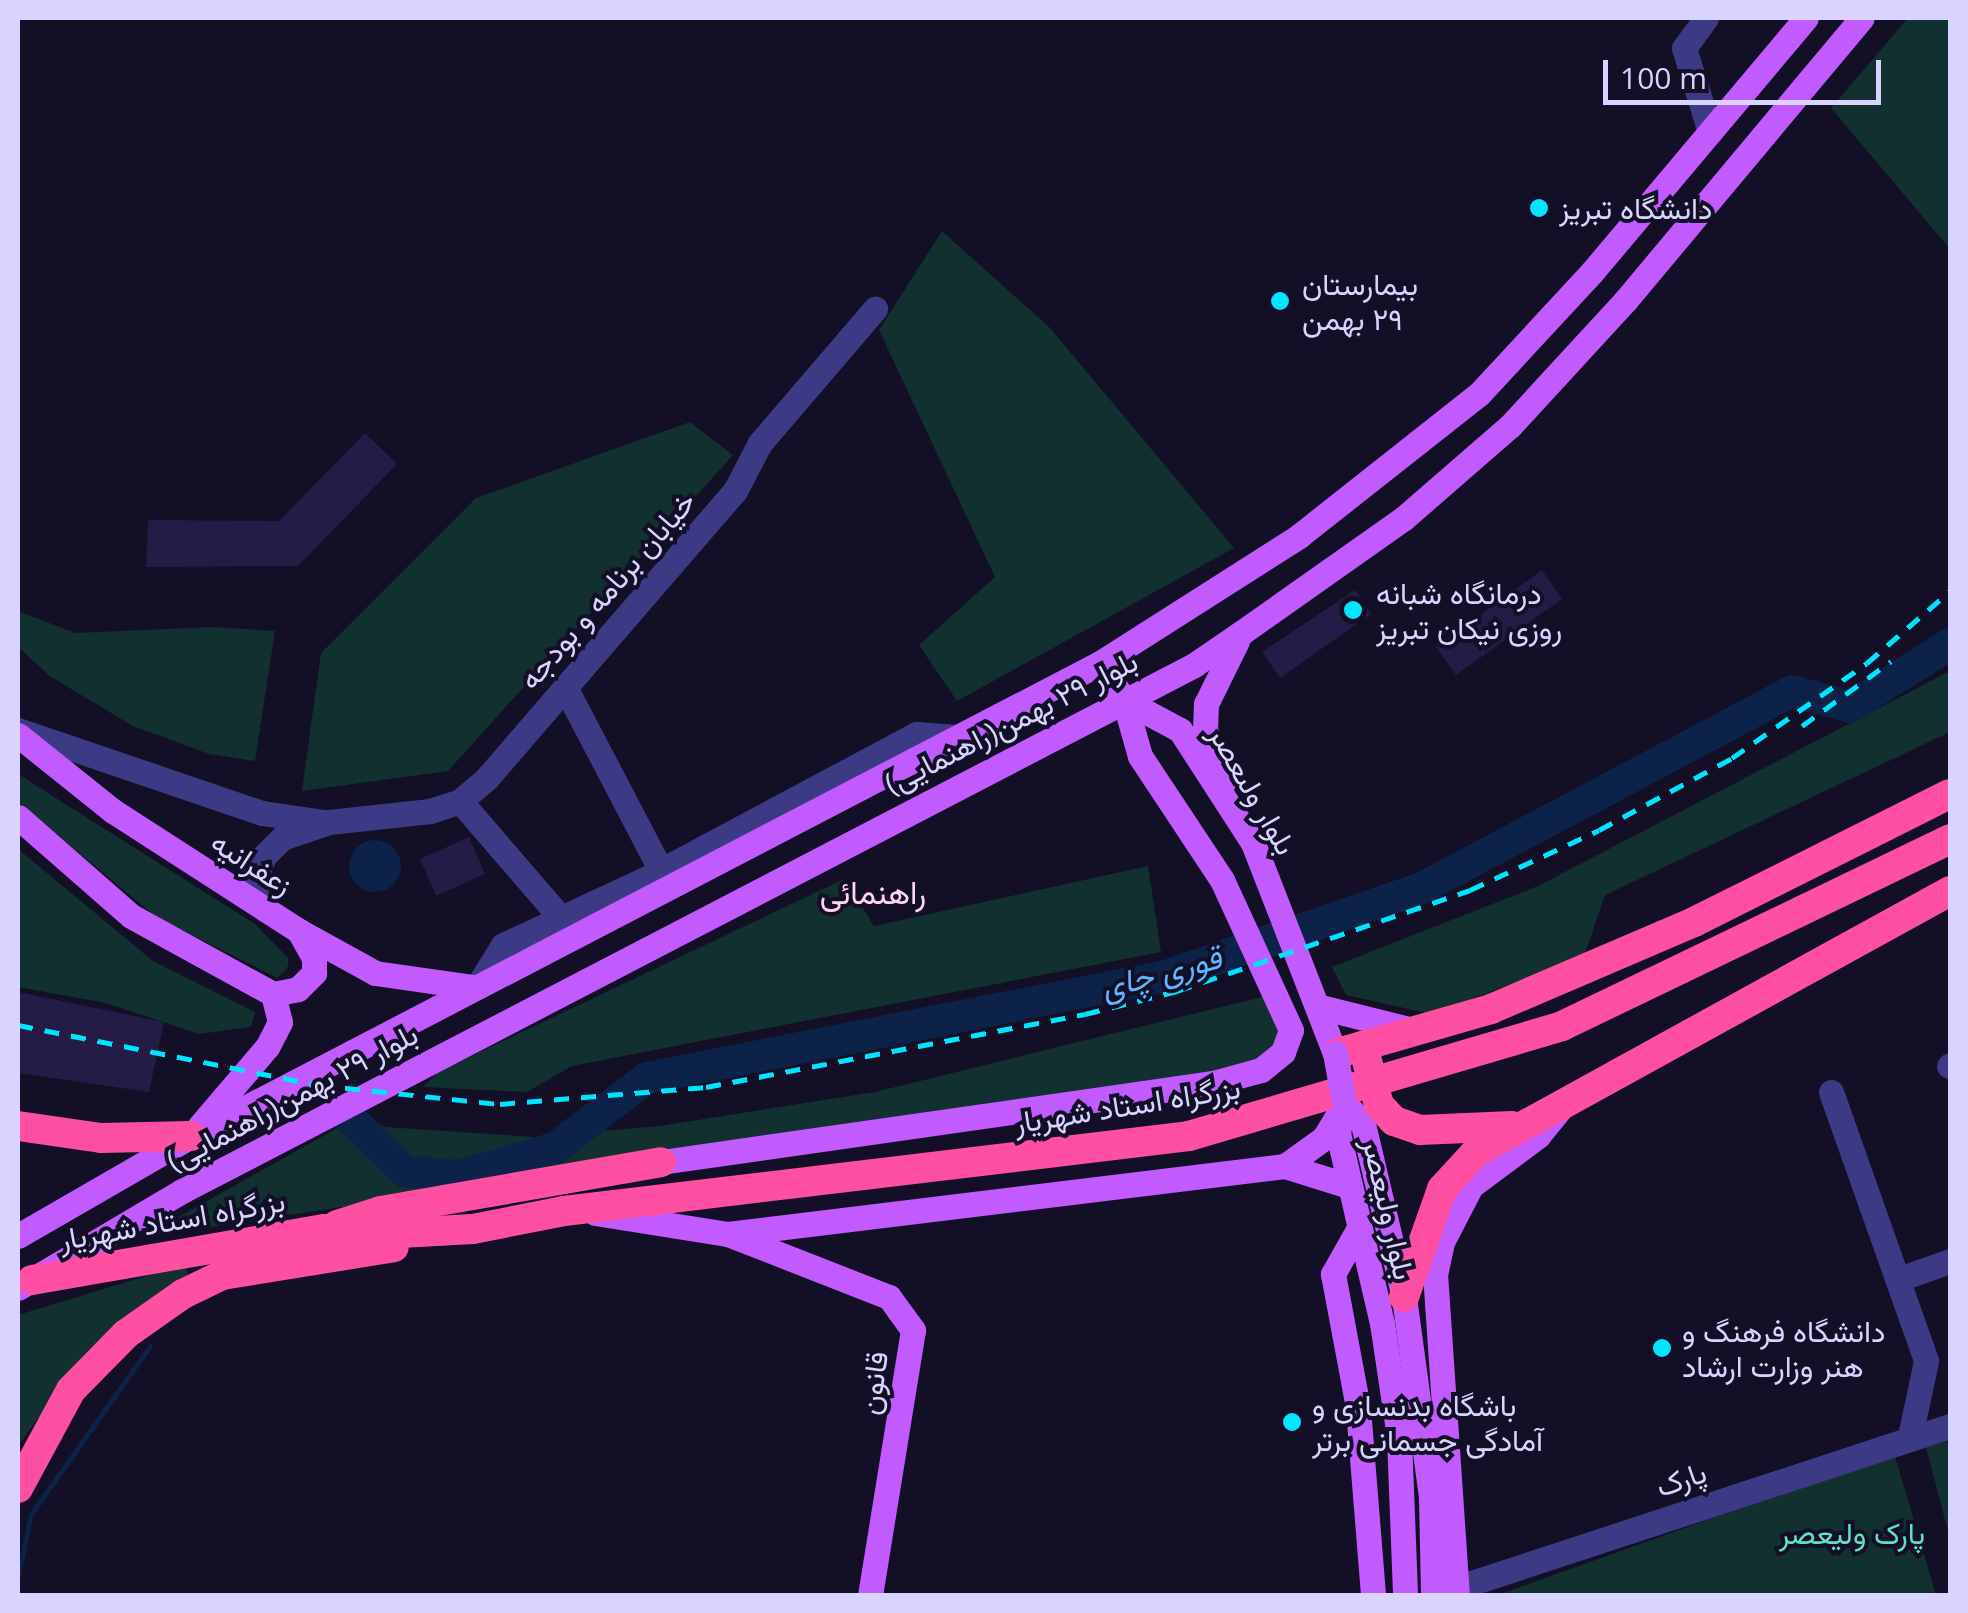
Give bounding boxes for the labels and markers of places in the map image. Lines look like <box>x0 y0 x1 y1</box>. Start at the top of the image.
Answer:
place label: دانشگاه تبریز <box>1559 190 1712 226</box>
marker: دانشگاه تبریز <box>1528 197 1550 219</box>
place label: بیمارستان ٢٩ بهمن <box>1302 266 1418 336</box>
marker: بیمارستان ٢٩ بهمن <box>1267 288 1293 314</box>
place label: درمانگاه شبانه روزی نیکان تبریز <box>1376 575 1562 646</box>
marker: درمانگاه شبانه روزی نیکان تبریز <box>1340 597 1366 623</box>
place label: دانشگاه فرهنگ و هنر وزارت ارشاد <box>1682 1313 1885 1384</box>
marker: دانشگاه فرهنگ و هنر وزارت ارشاد <box>1651 1337 1673 1359</box>
place label: باشگاه بدنسازی و آمادگی جسمانی برتر <box>1312 1387 1543 1458</box>
marker: باشگاه بدنسازی و آمادگی جسمانی برتر <box>1281 1411 1303 1433</box>

